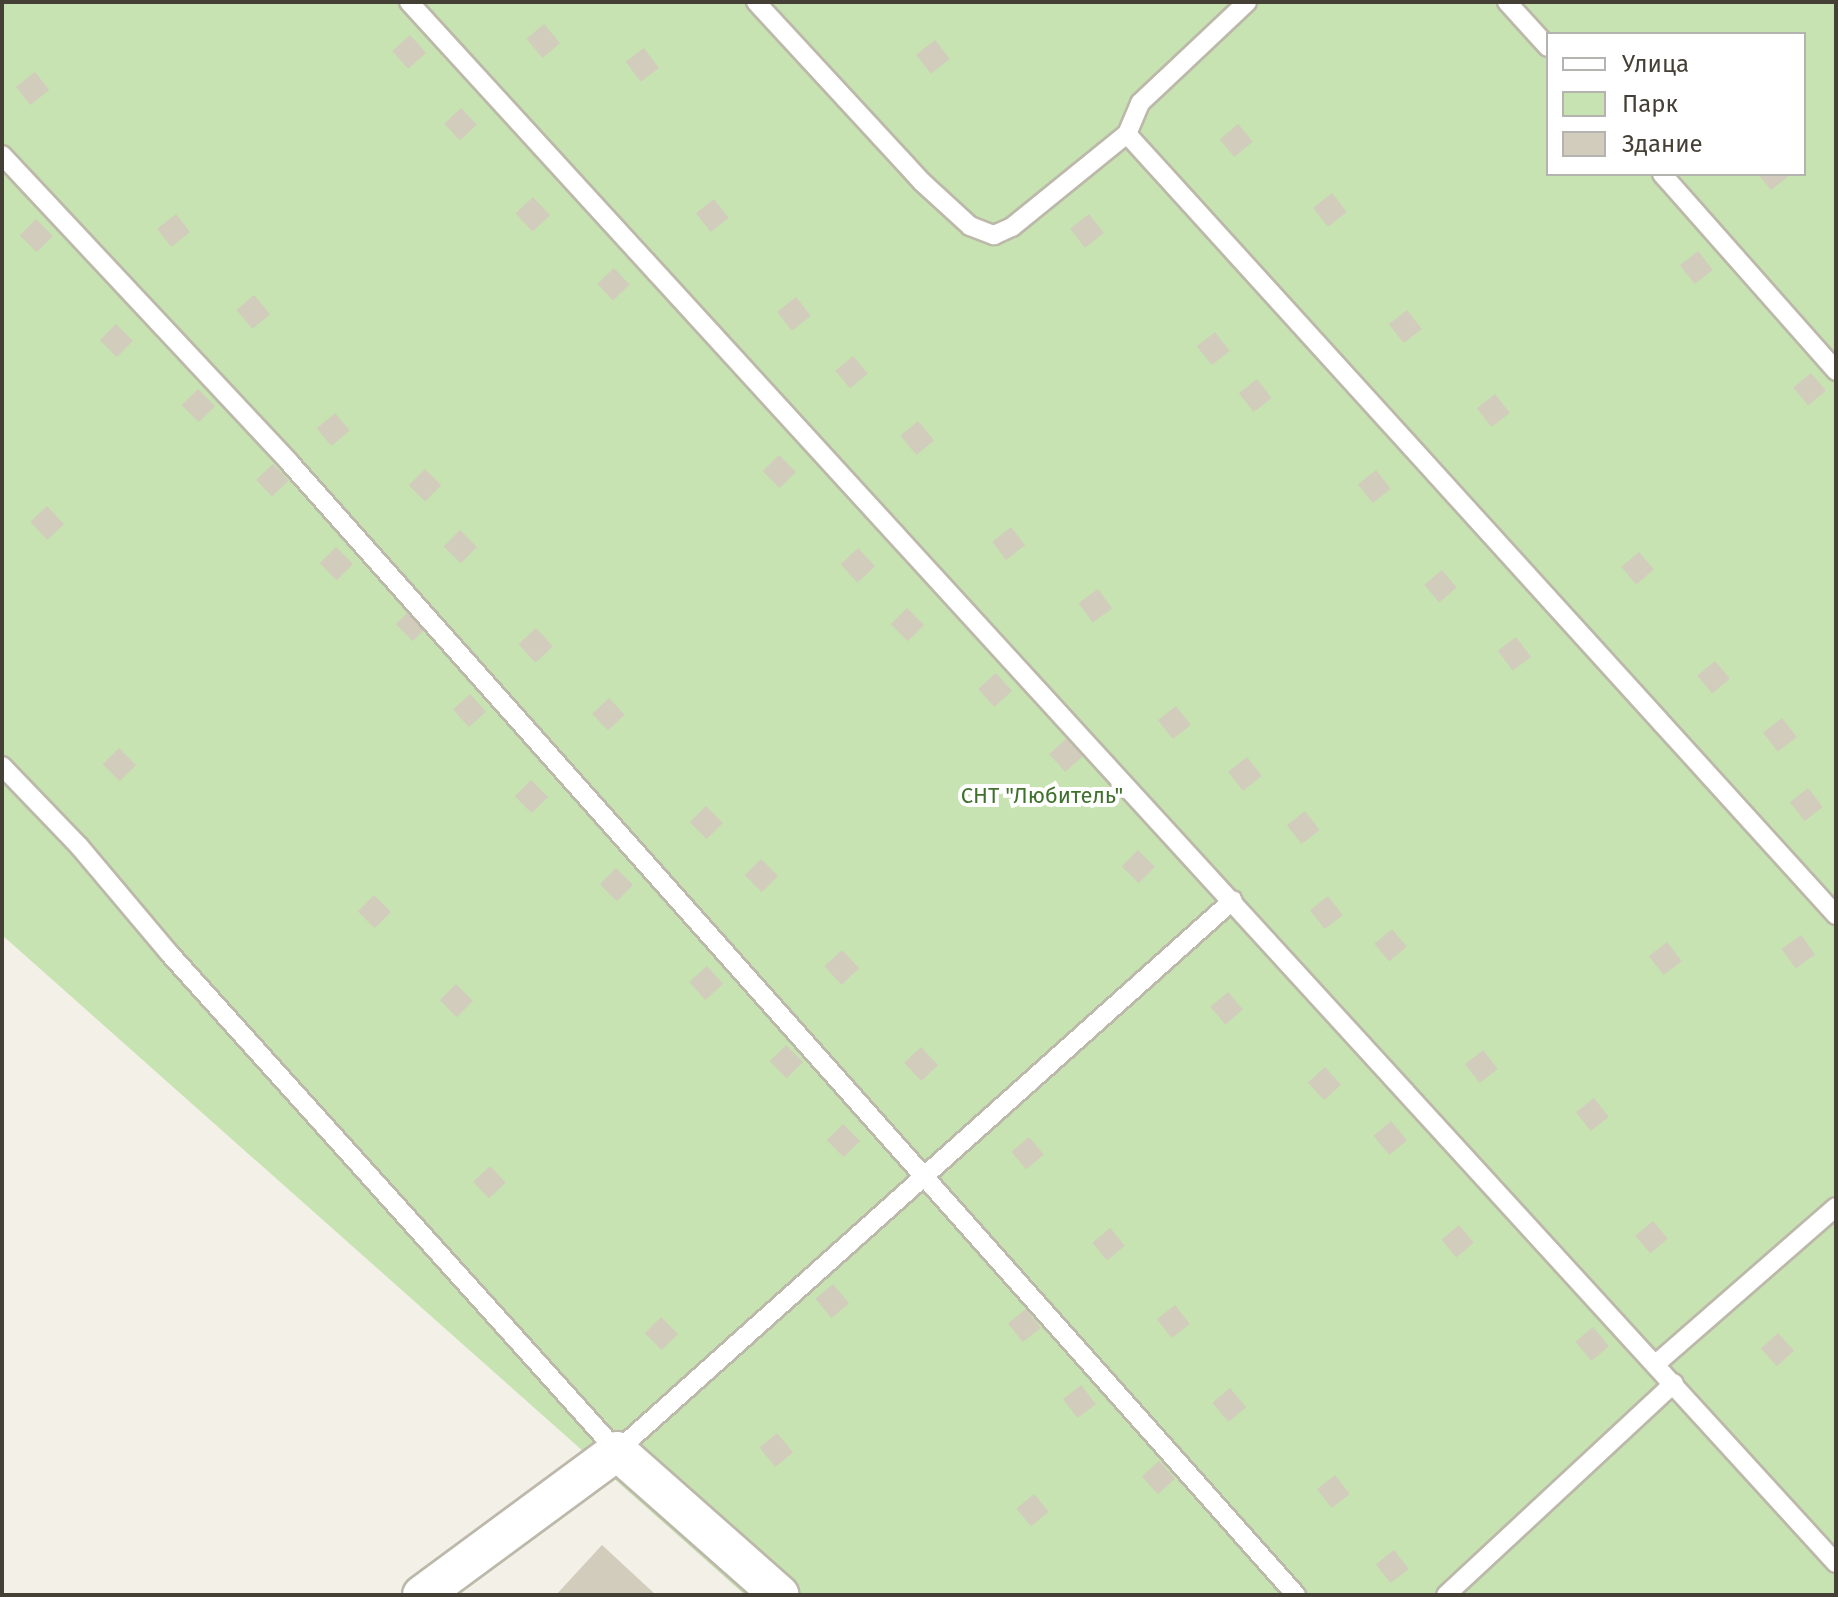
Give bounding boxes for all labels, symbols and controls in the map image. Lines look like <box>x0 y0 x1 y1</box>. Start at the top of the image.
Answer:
legend <box>1546 32 1806 176</box>
text: Улица <box>1622 50 1689 78</box>
text: Парк <box>1622 90 1678 118</box>
text: Здание <box>1622 130 1703 158</box>
park label: СНТ "Любитель" <box>961 783 1123 809</box>

